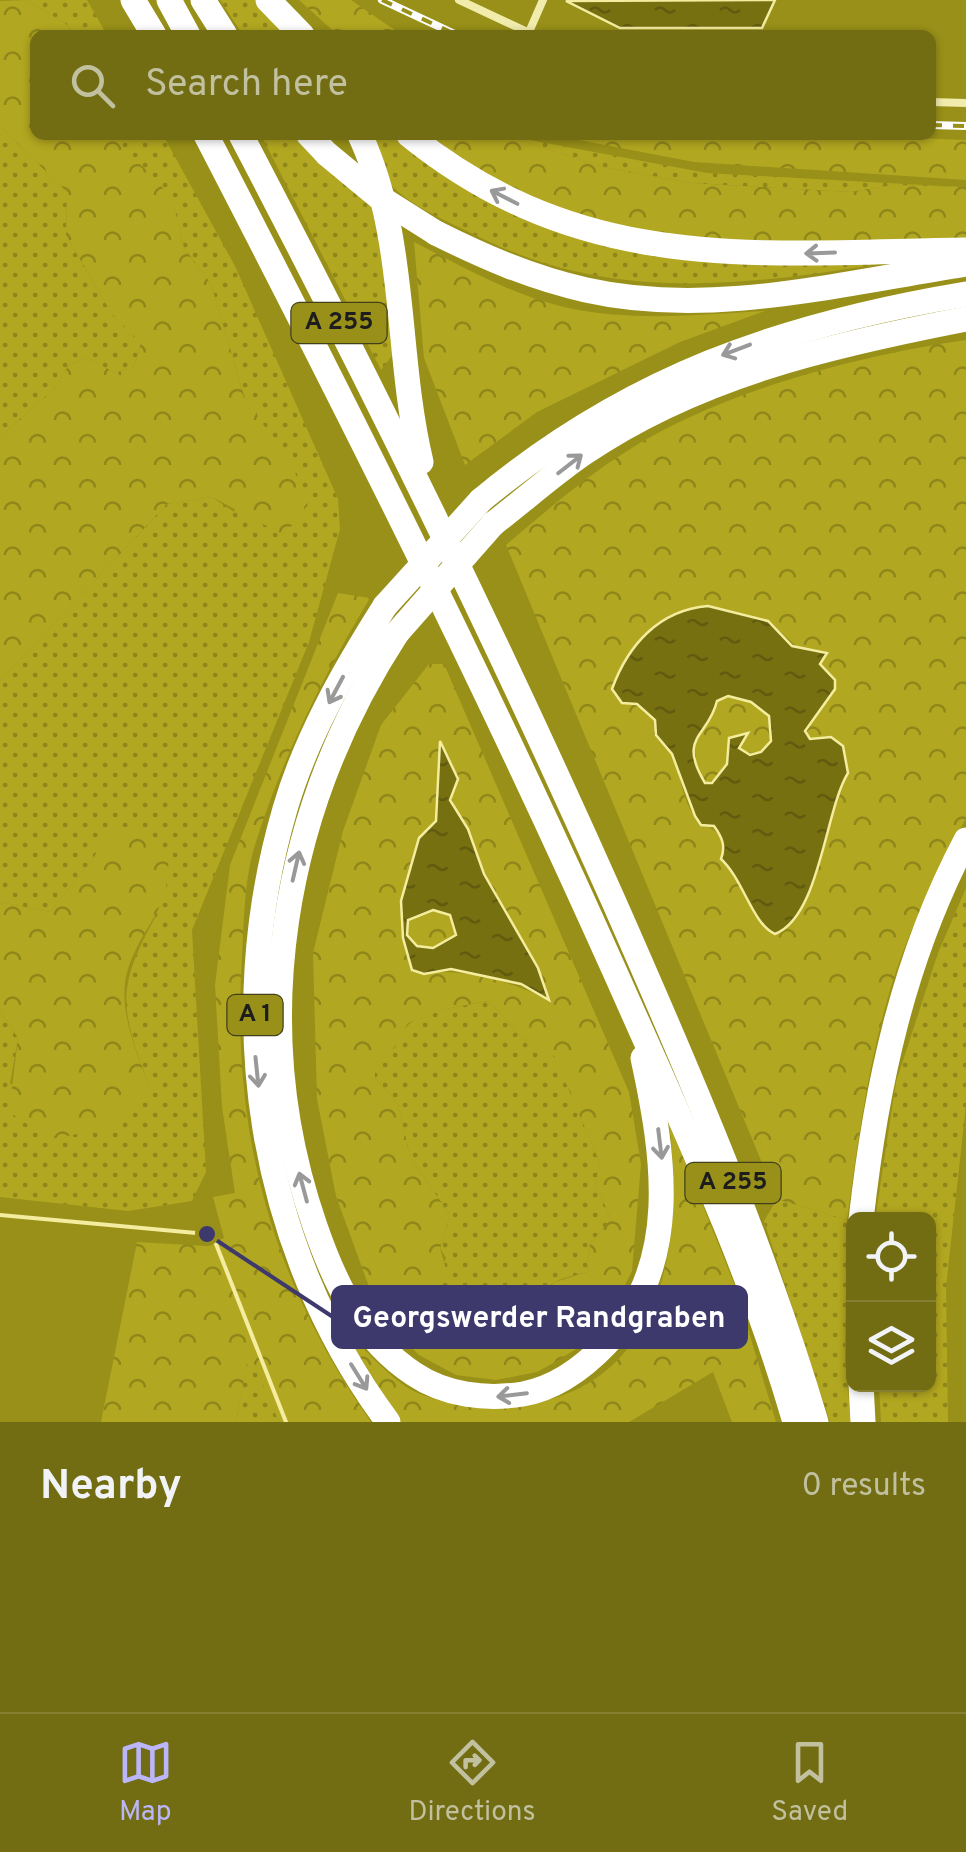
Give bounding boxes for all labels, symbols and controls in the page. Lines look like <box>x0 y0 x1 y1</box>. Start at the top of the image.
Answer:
search box <box>30 30 936 140</box>
icon: search <box>65 58 120 113</box>
text: Search here <box>145 61 348 110</box>
one-way arrow <box>489 187 519 206</box>
one-way arrow <box>804 244 836 263</box>
road number: A 255 <box>292 303 386 343</box>
one-way arrow <box>721 343 751 361</box>
one-way arrow <box>556 454 583 475</box>
one-way arrow <box>326 674 345 704</box>
one-way arrow <box>288 851 306 883</box>
road number: A 1 <box>228 995 282 1035</box>
one-way arrow <box>248 1055 267 1087</box>
one-way arrow <box>651 1127 669 1159</box>
road number: A 255 <box>686 1163 780 1203</box>
one-way arrow <box>292 1172 311 1203</box>
map controls <box>846 1212 936 1392</box>
button: locate <box>846 1212 936 1302</box>
callout: Georgswerder Randgraben <box>333 1287 746 1347</box>
text: Georgswerder Randgraben <box>352 1301 726 1338</box>
button: layers <box>846 1302 936 1392</box>
one-way arrow <box>349 1362 369 1391</box>
one-way arrow <box>496 1386 528 1404</box>
text: Nearby <box>40 1461 182 1514</box>
text: 0 results <box>801 1467 926 1507</box>
tab: Map <box>118 1735 173 1831</box>
tab: Directions <box>408 1735 536 1831</box>
tab: Saved <box>771 1735 848 1831</box>

